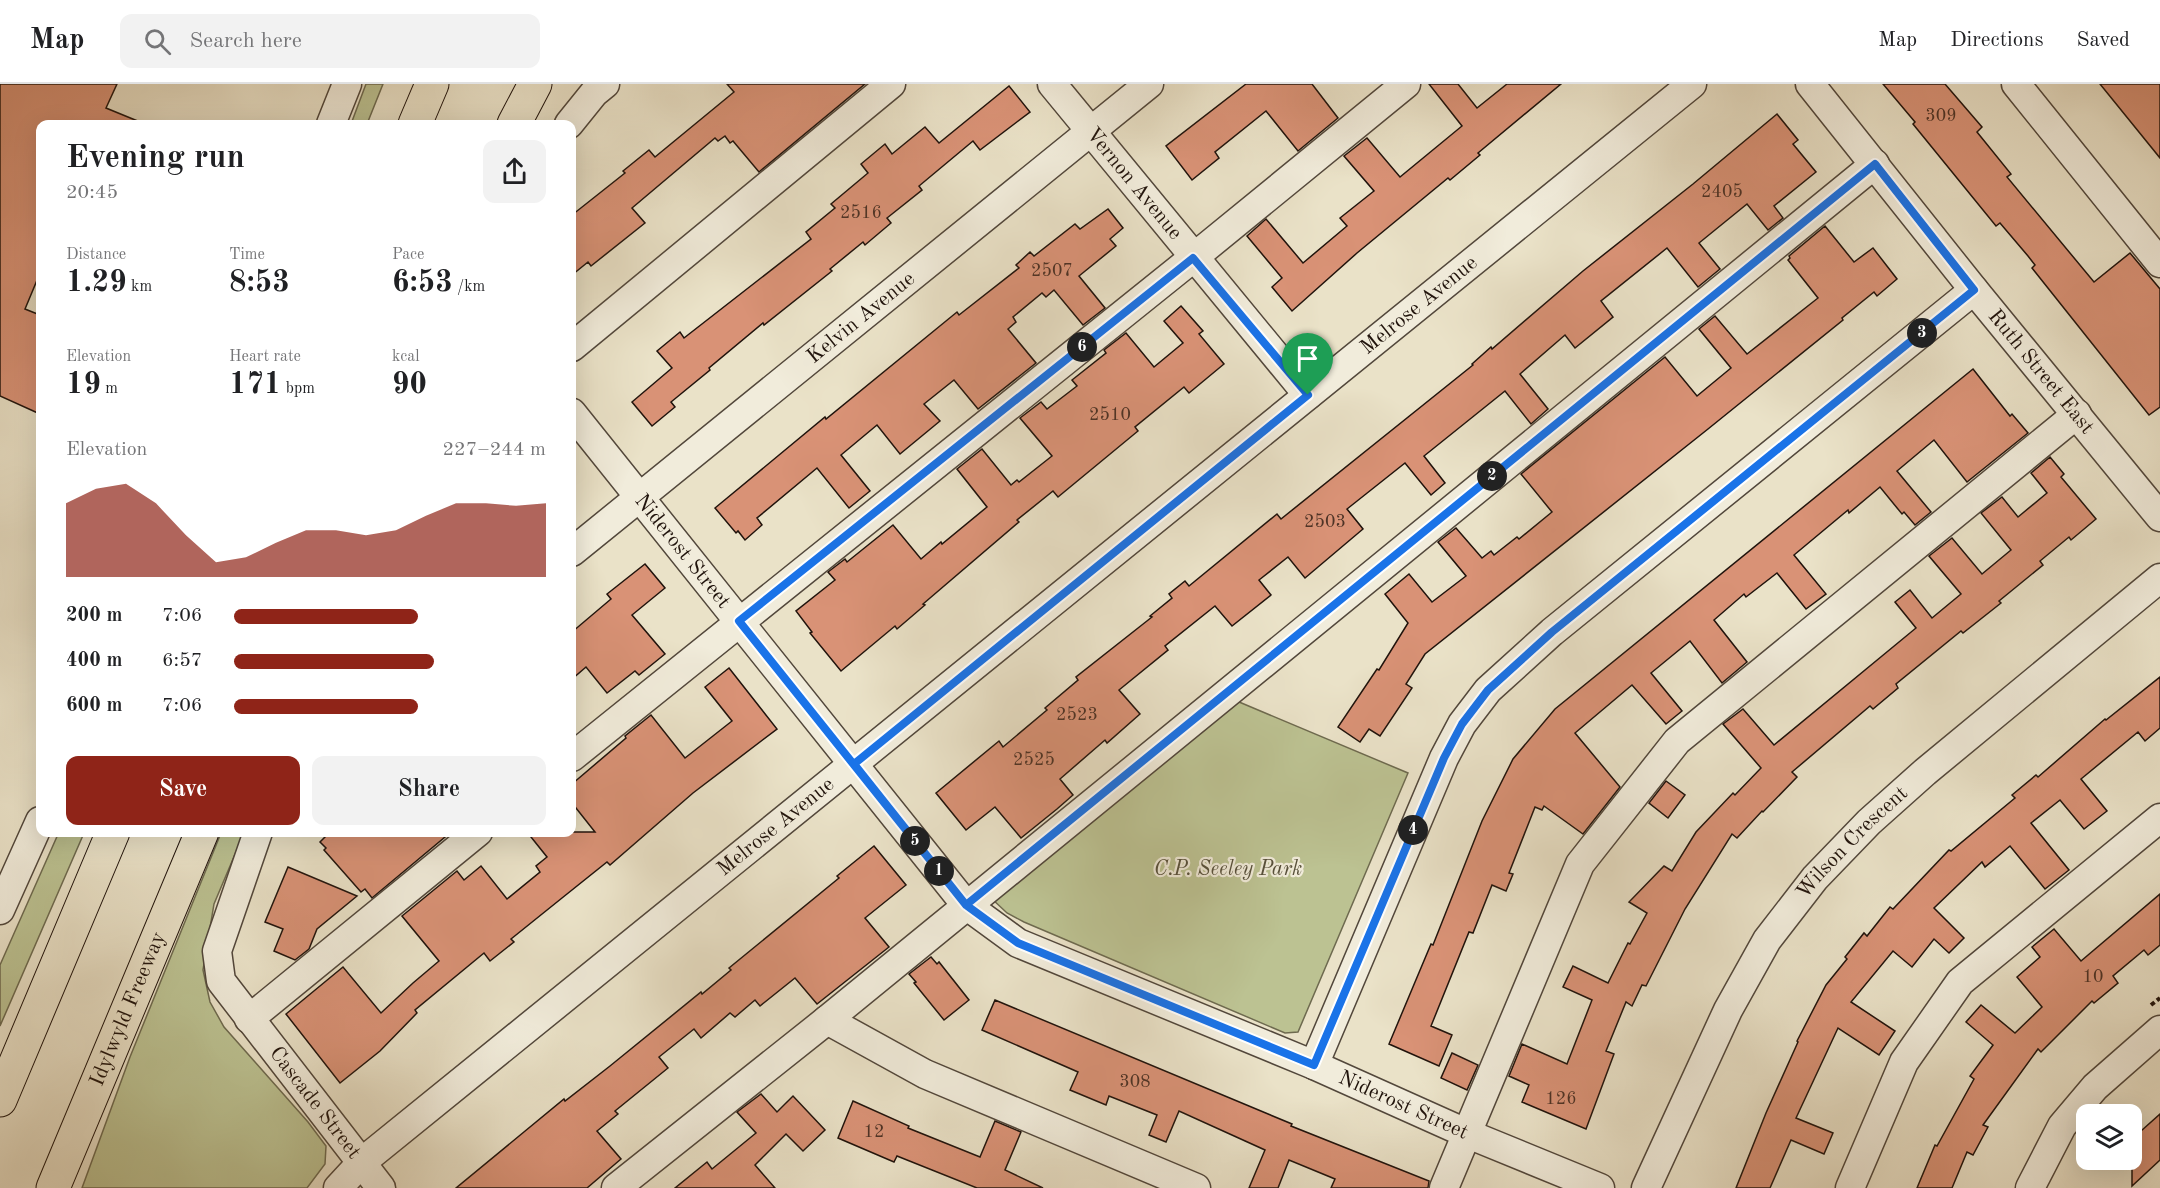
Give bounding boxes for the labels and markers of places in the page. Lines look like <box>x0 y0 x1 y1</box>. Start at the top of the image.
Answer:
pin: 3 <box>1907 318 1937 348</box>
pin: 6 <box>1067 332 1097 362</box>
pin <box>1282 333 1333 395</box>
pin: 2 <box>1477 461 1507 491</box>
pin: 4 <box>1398 815 1428 845</box>
pin: 5 <box>900 826 930 856</box>
pin: 1 <box>924 856 954 886</box>

